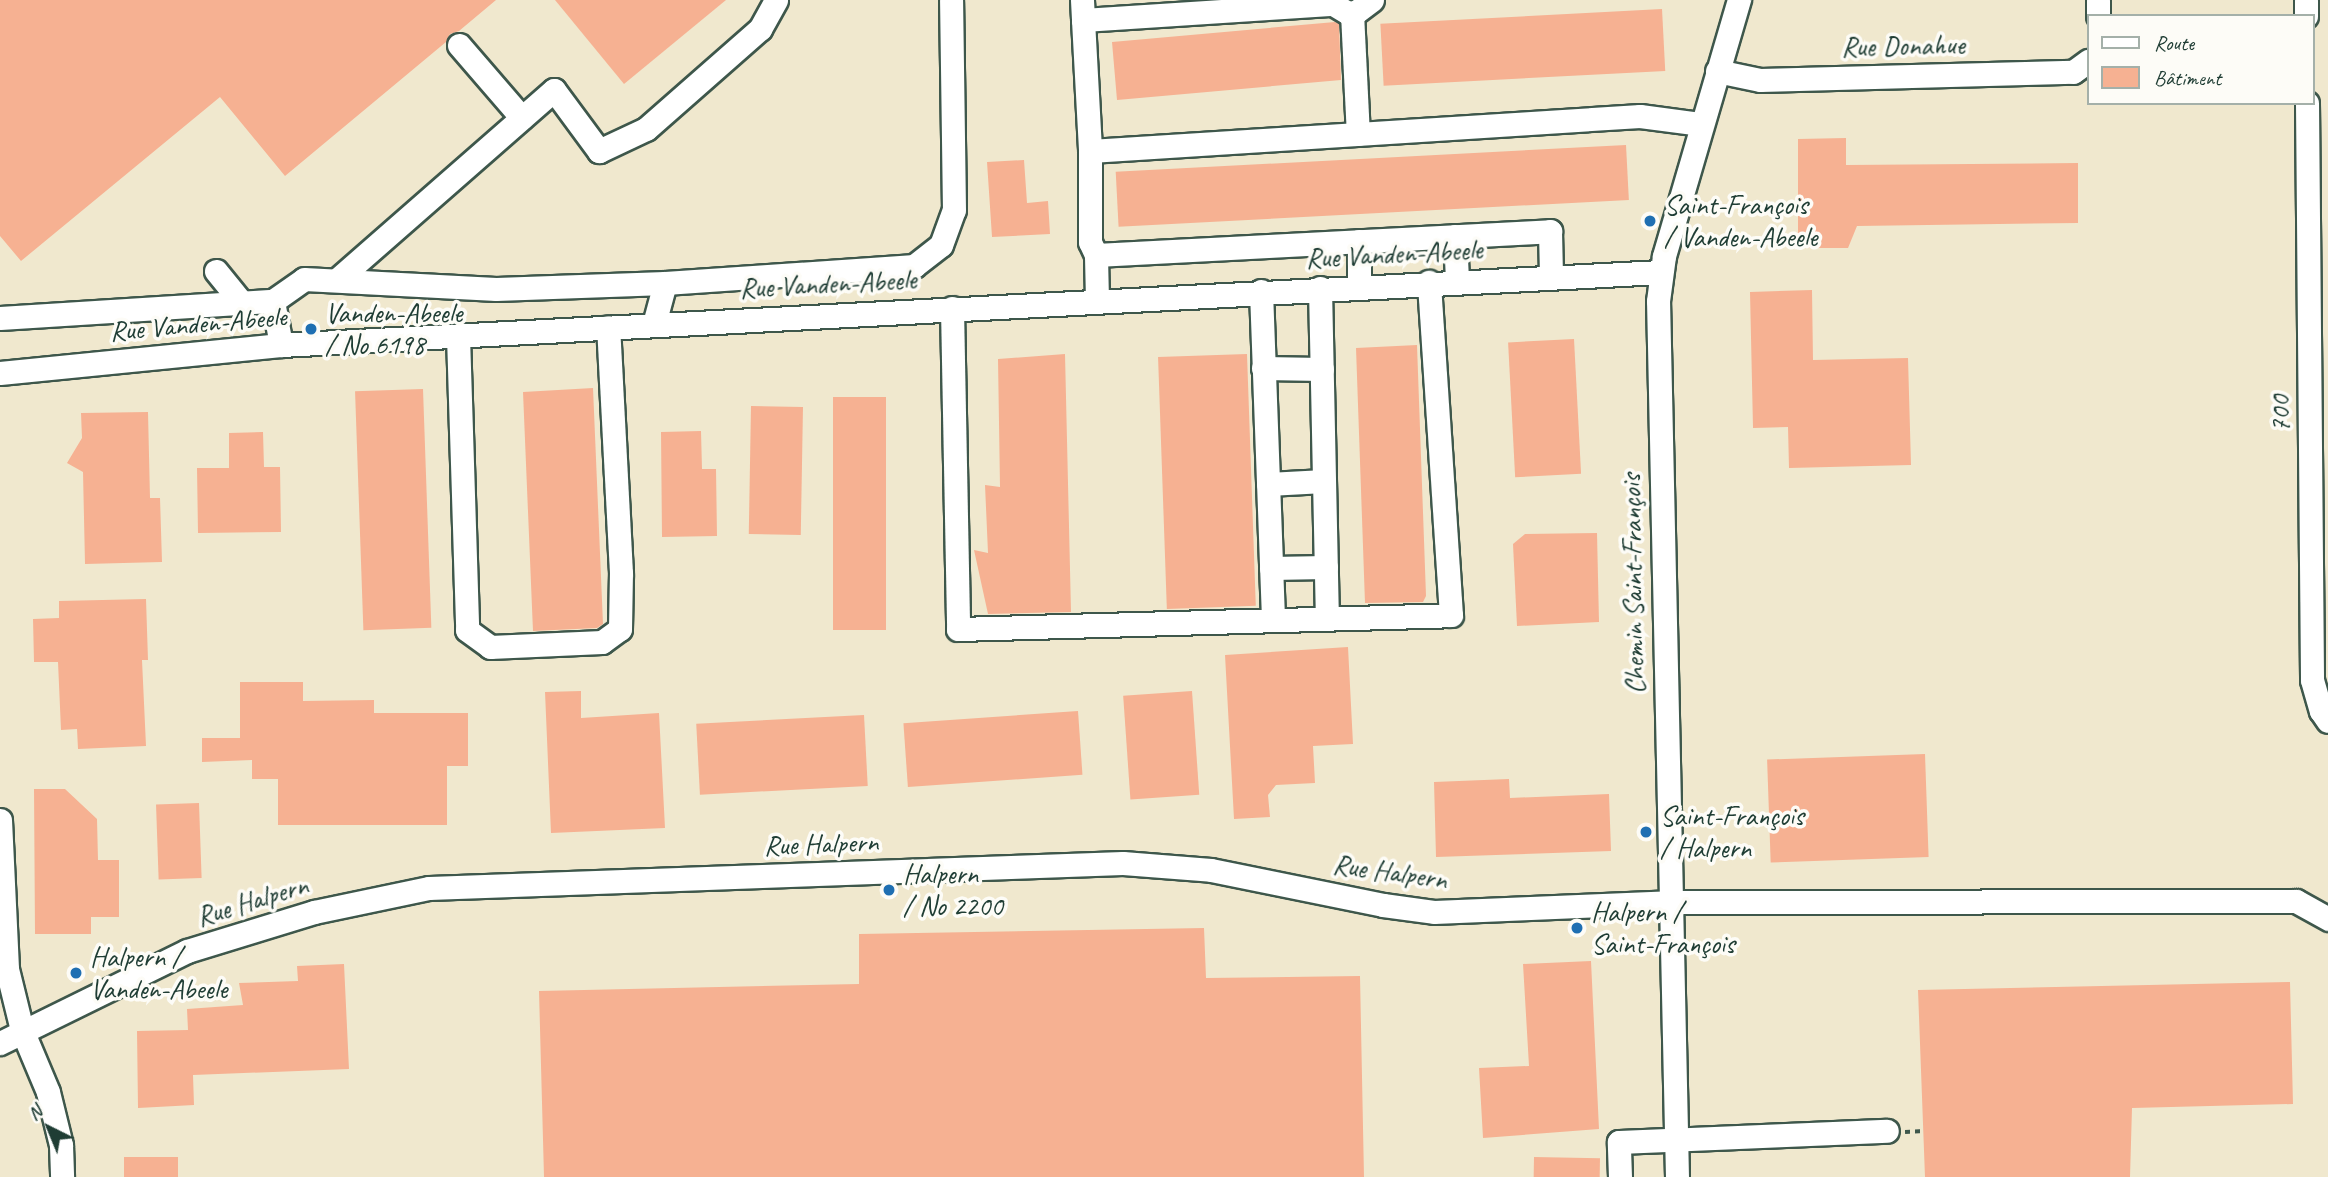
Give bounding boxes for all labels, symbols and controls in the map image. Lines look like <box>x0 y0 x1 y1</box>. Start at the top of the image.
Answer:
legend <box>2086 14 2314 105</box>
street label: Rue Donahue <box>1841 28 1965 64</box>
text: Route <box>2154 30 2194 56</box>
text: Bâtiment <box>2154 65 2221 91</box>
place label: Saint-François / Vanden-Abeele <box>1664 188 1817 254</box>
marker: Saint-François / Vanden-Abeele <box>1642 213 1658 229</box>
street label: Rue Vanden-Abeele <box>1304 233 1484 275</box>
street label: Rue Vanden-Abeele <box>738 263 918 305</box>
place label: Vanden-Abeele / No 6198 <box>325 296 462 362</box>
street label: Rue Vanden-Abeele <box>108 300 288 348</box>
marker: Vanden-Abeele / No 6198 <box>303 321 319 337</box>
street label: 700 <box>2263 395 2297 433</box>
street label: Chemin Saint-François <box>1614 473 1652 695</box>
place label: Saint-François / Halpern <box>1660 799 1804 865</box>
marker: Saint-François / Halpern <box>1638 824 1654 840</box>
street label: Rue Halpern <box>763 825 879 863</box>
street label: Rue Halpern <box>1330 847 1450 897</box>
place label: Halpern / No 2200 <box>903 857 1003 923</box>
street label: Rue Halpern <box>192 868 312 934</box>
marker: Halpern / No 2200 <box>881 882 897 898</box>
place label: Halpern / Saint-François <box>1591 895 1735 961</box>
marker: Halpern / Saint-François <box>1569 920 1585 936</box>
place label: Halpern / Vanden-Abeele <box>90 940 227 1006</box>
marker: Halpern / Vanden-Abeele <box>68 965 84 981</box>
north arrow <box>14 1093 84 1163</box>
text: N <box>22 1100 47 1125</box>

